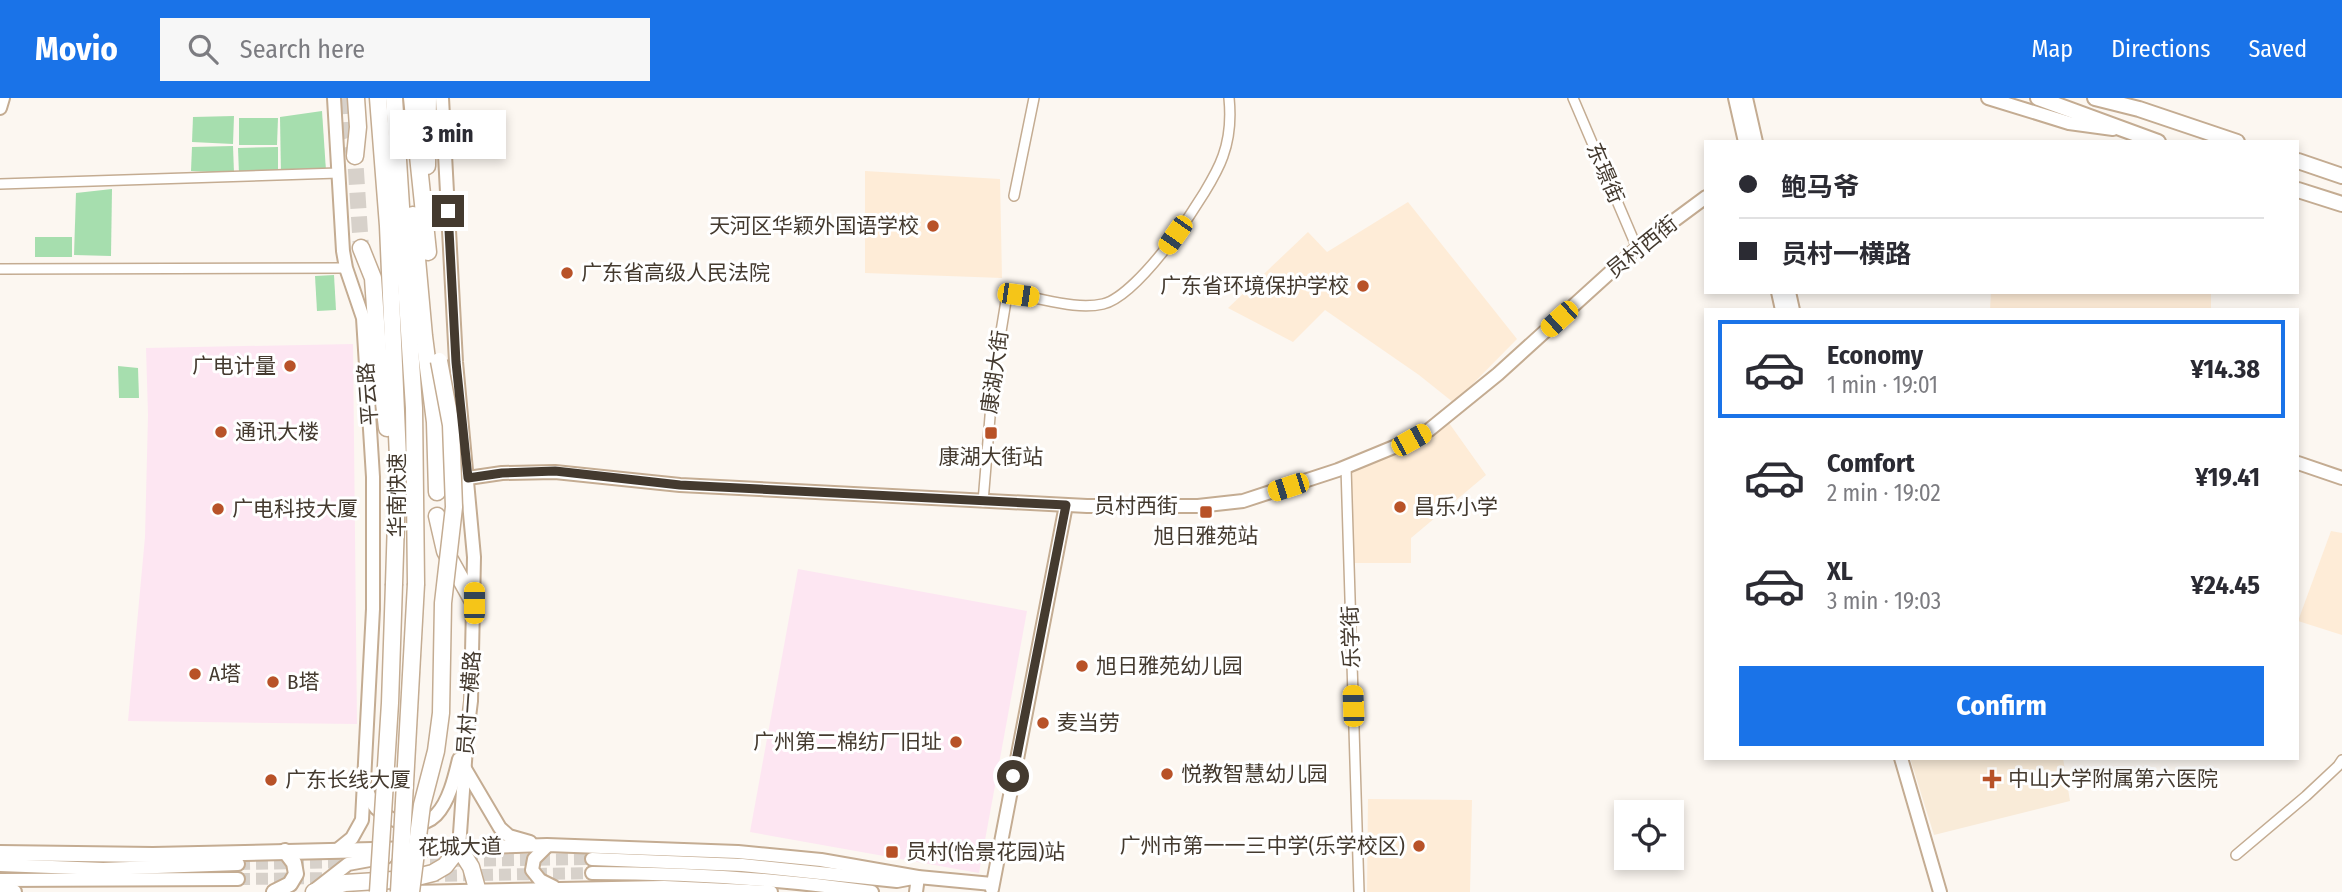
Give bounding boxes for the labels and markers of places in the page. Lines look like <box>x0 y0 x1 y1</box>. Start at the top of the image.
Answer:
place label: 天河区华颖外国语学校 <box>709 213 919 239</box>
marker: 天河区华颖外国语学校 <box>925 218 941 234</box>
place label: 广东省高级人民法院 <box>581 260 770 286</box>
marker: 广东省高级人民法院 <box>559 265 575 281</box>
place label: 广东省环境保护学校 <box>1160 273 1349 299</box>
marker: 广东省环境保护学校 <box>1355 278 1371 294</box>
place label: 广电计量 <box>192 353 276 379</box>
marker: 广电计量 <box>282 358 298 374</box>
place label: 通讯大楼 <box>235 419 319 445</box>
marker: 通讯大楼 <box>213 424 229 440</box>
marker: 康湖大街站 <box>983 425 999 441</box>
place label: 康湖大街站 <box>939 444 1044 470</box>
place label: 昌乐小学 <box>1414 494 1498 520</box>
place label: 广电科技大厦 <box>232 496 358 522</box>
marker: 昌乐小学 <box>1392 499 1408 515</box>
marker: 广电科技大厦 <box>210 501 226 517</box>
marker: 旭日雅苑站 <box>1198 504 1214 520</box>
place label: 旭日雅苑站 <box>1154 523 1259 549</box>
place label: 旭日雅苑幼儿园 <box>1096 653 1243 679</box>
marker: 旭日雅苑幼儿园 <box>1074 658 1090 674</box>
place label: A塔 <box>209 661 241 687</box>
marker: A塔 <box>187 666 203 682</box>
place label: B塔 <box>287 669 320 695</box>
marker: B塔 <box>265 674 281 690</box>
place label: 麦当劳 <box>1057 710 1120 736</box>
marker: 麦当劳 <box>1035 715 1051 731</box>
place label: 广州第二棉纺厂旧址 <box>753 729 942 755</box>
marker: 广州第二棉纺厂旧址 <box>948 734 964 750</box>
place label: 悦教智慧幼儿园 <box>1181 761 1328 787</box>
marker: 悦教智慧幼儿园 <box>1159 766 1175 782</box>
place label: 中山大学附属第六医院 <box>2008 766 2218 792</box>
place label: 广东长线大厦 <box>285 767 411 793</box>
marker: 中山大学附属第六医院 <box>1982 769 2002 789</box>
marker: 广东长线大厦 <box>263 772 279 788</box>
place label: 广州市第一一三中学(乐学校区) <box>1120 833 1405 859</box>
marker: 广州市第一一三中学(乐学校区) <box>1411 838 1427 854</box>
place label: 员村(怡景花园)站 <box>906 839 1065 865</box>
marker: 员村(怡景花园)站 <box>884 844 900 860</box>

